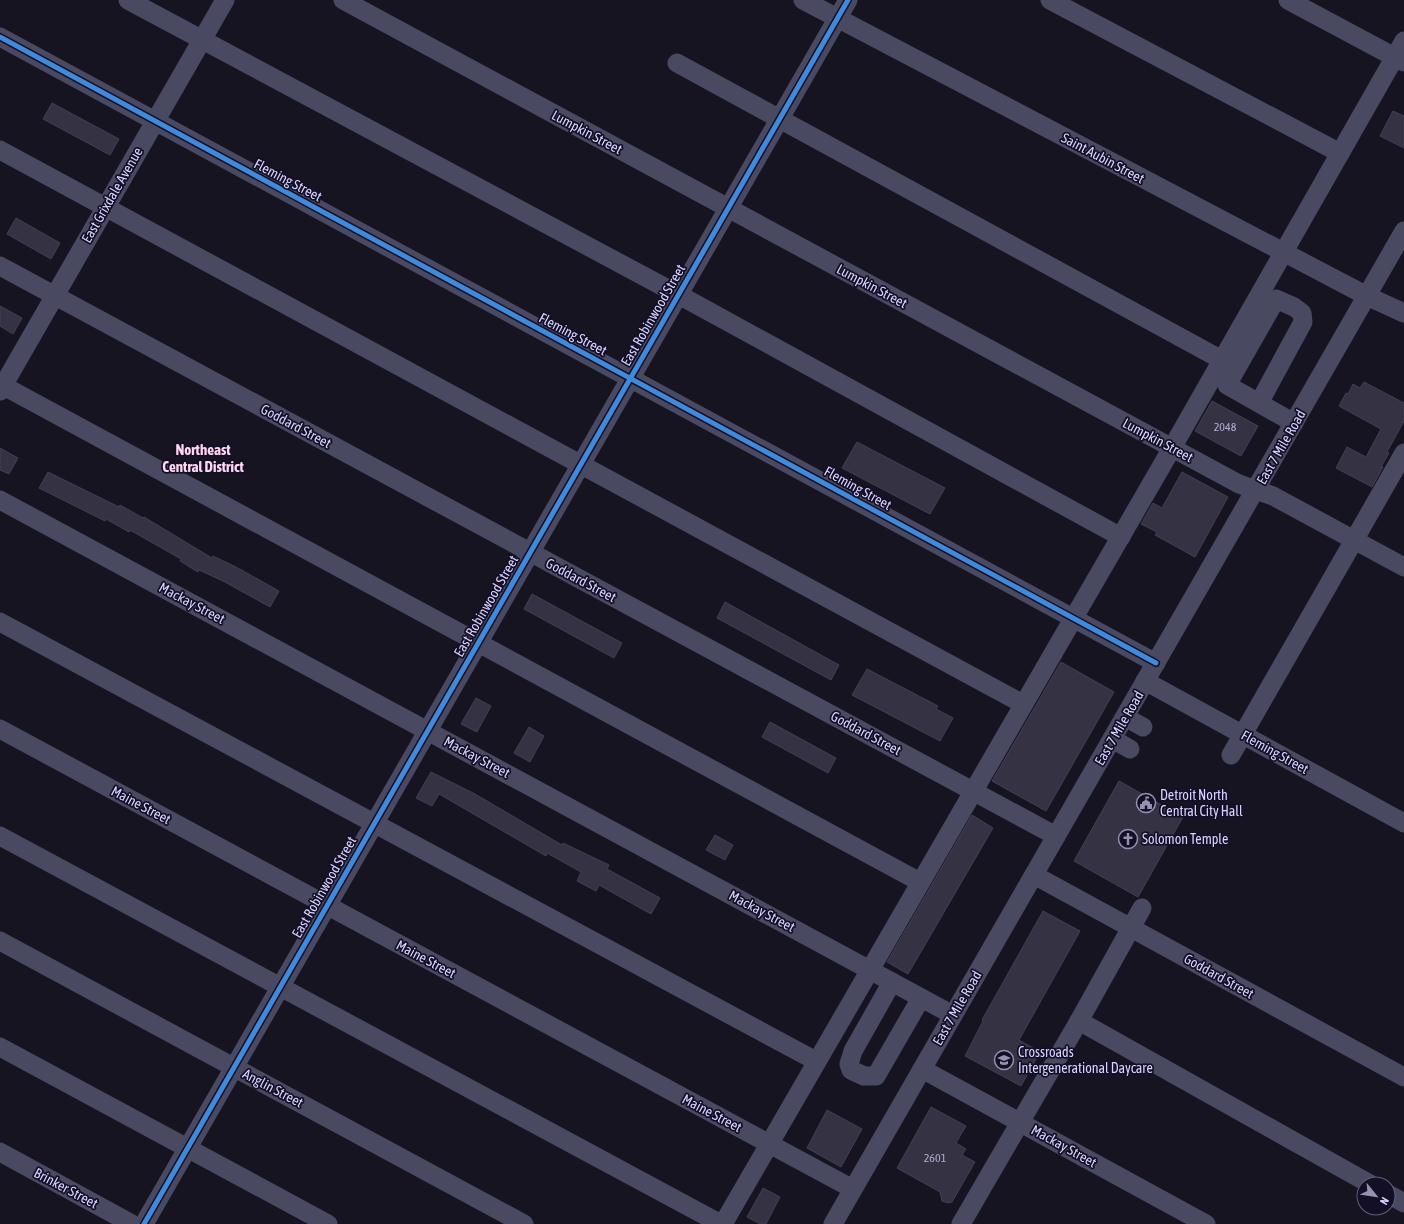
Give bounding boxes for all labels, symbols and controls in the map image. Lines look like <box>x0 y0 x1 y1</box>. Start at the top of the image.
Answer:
street label: Lumpkin Street <box>549 107 625 157</box>
street label: Saint Aubin Street <box>1059 130 1147 186</box>
street label: East Grixdale Avenue <box>78 144 146 246</box>
street label: Fleming Street <box>251 155 325 205</box>
street label: Lumpkin Street <box>834 261 910 311</box>
street label: East Robinwood Street <box>618 262 688 368</box>
street label: Fleming Street <box>536 309 610 359</box>
street label: Goddard Street <box>258 401 334 451</box>
street label: East 7 Mile Road <box>1253 407 1309 487</box>
street label: Lumpkin Street <box>1120 415 1196 465</box>
house number: 2048 <box>1214 420 1237 434</box>
district label: Northeast Central District <box>162 441 244 475</box>
street label: Fleming Street <box>822 463 894 513</box>
street label: East Robinwood Street <box>451 553 521 659</box>
street label: Goddard Street <box>543 555 619 605</box>
street label: Mackay Street <box>156 579 228 627</box>
street label: East 7 Mile Road <box>1091 688 1147 768</box>
street label: Goddard Street <box>828 708 904 758</box>
street label: Fleming Street <box>1239 727 1311 777</box>
street label: Mackay Street <box>441 733 513 781</box>
street label: Maine Street <box>109 783 173 827</box>
place label: Detroit North Central City Hall <box>1160 787 1243 819</box>
public building icon: Detroit North Central City Hall <box>1135 792 1157 814</box>
church icon: Solomon Temple <box>1117 828 1139 850</box>
place label: Solomon Temple <box>1142 831 1228 847</box>
street label: East Robinwood Street <box>289 834 359 940</box>
street label: Mackay Street <box>726 887 798 935</box>
street label: Maine Street <box>394 937 458 981</box>
street label: Goddard Street <box>1181 950 1257 1002</box>
street label: East 7 Mile Road <box>929 968 985 1048</box>
place label: Crossroads Intergenerational Daycare <box>1018 1044 1153 1076</box>
school or university icon: Crossroads Intergenerational Daycare <box>993 1049 1015 1071</box>
street label: Anglin Street <box>240 1065 306 1111</box>
street label: Maine Street <box>680 1091 744 1135</box>
street label: Mackay Street <box>1029 1122 1099 1170</box>
house number: 2601 <box>924 1151 947 1165</box>
street label: Brinker Street <box>31 1165 101 1211</box>
north arrow <box>1356 1176 1396 1216</box>
text: N <box>1378 1195 1391 1207</box>

